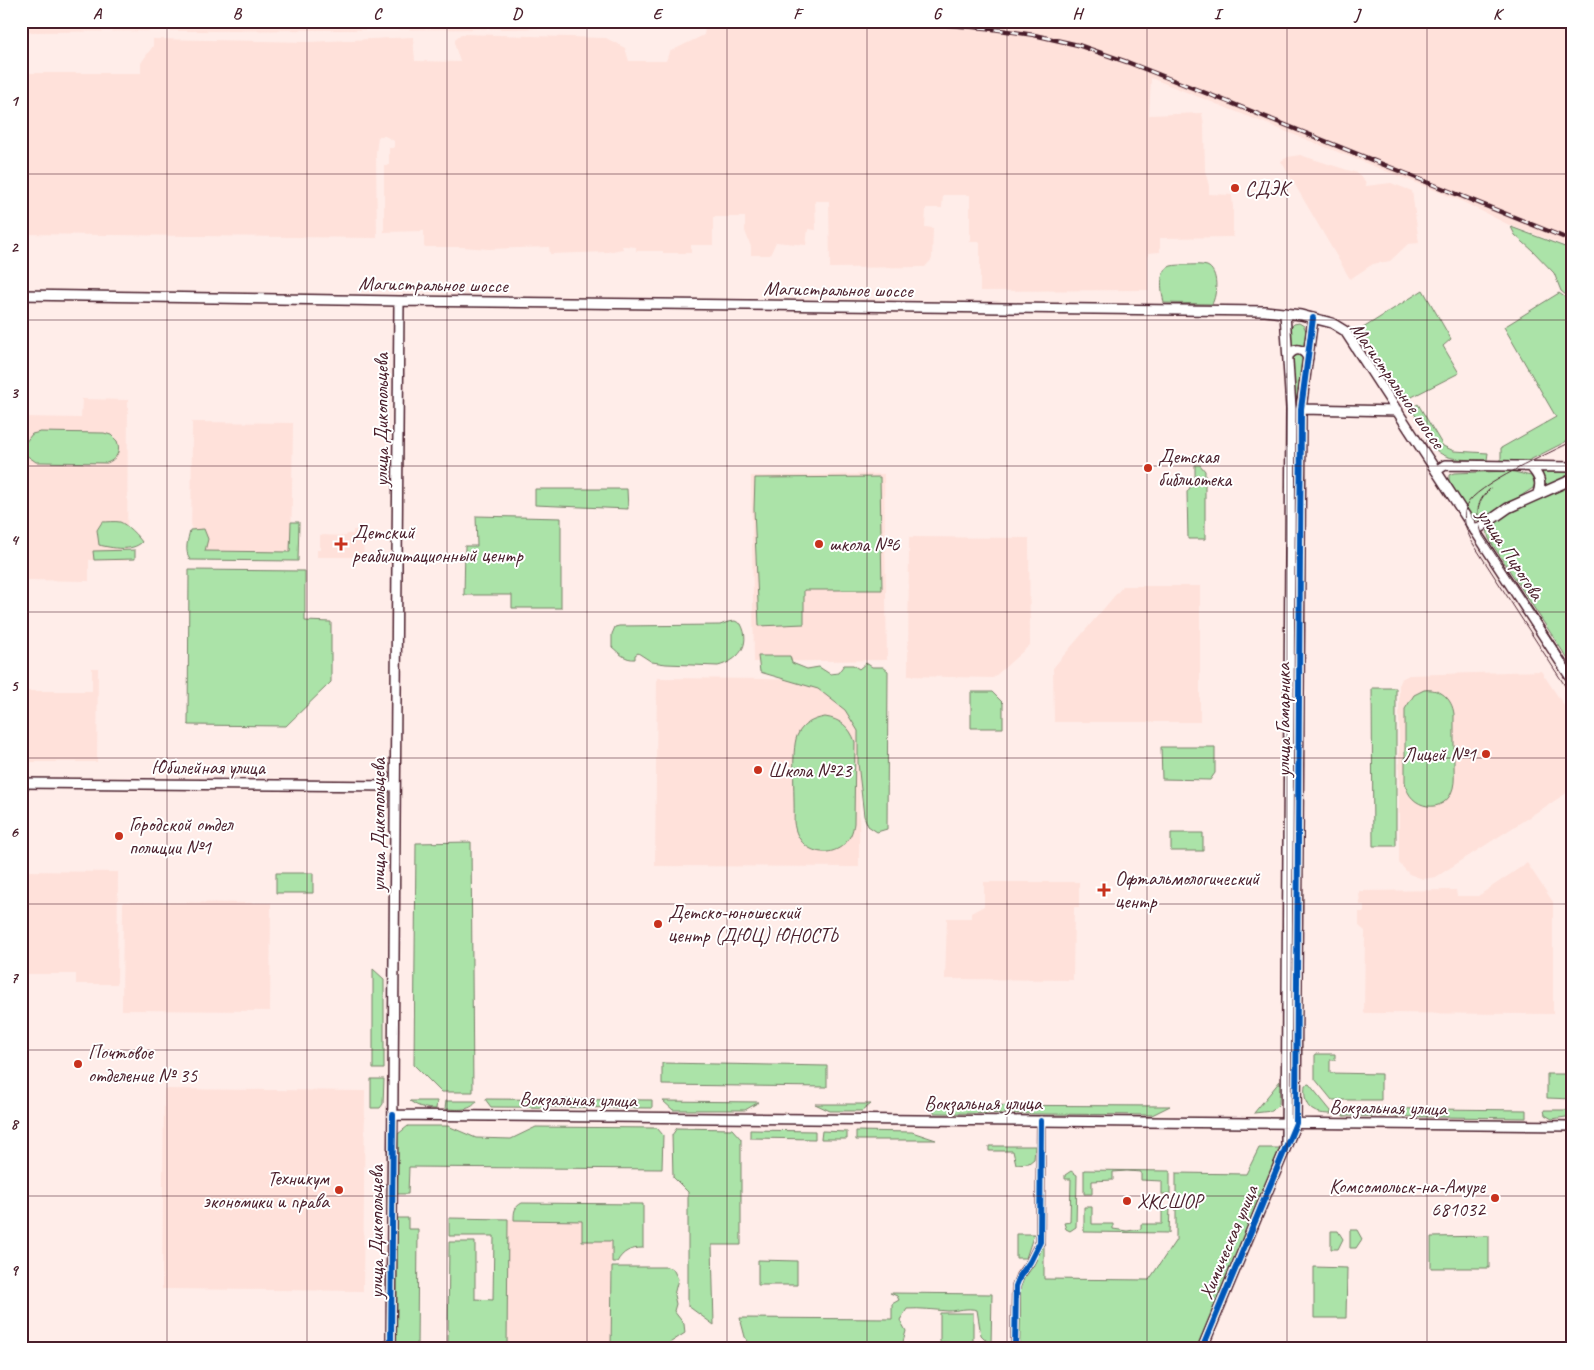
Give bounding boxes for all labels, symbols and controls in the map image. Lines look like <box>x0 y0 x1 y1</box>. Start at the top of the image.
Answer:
text: A <box>93 4 103 24</box>
text: B <box>233 4 243 24</box>
text: C <box>373 4 383 24</box>
text: D <box>512 4 523 24</box>
text: E <box>653 4 664 24</box>
text: F <box>793 4 804 24</box>
text: G <box>933 4 943 24</box>
text: H <box>1072 4 1084 24</box>
text: I <box>1214 4 1224 24</box>
text: J <box>1353 4 1362 24</box>
text: K <box>1493 4 1505 24</box>
text: 1 <box>10 91 19 111</box>
place label: СДЭК <box>1245 176 1293 201</box>
marker: СДЭК <box>1229 182 1241 194</box>
text: 2 <box>10 237 19 257</box>
street label: Магистральное шоссе <box>358 271 509 298</box>
street label: Магистральное шоссе <box>763 276 914 303</box>
street label: Магистральное шоссе <box>1345 317 1451 455</box>
street label: улица Дикопольцева <box>369 351 394 488</box>
text: 3 <box>10 383 19 403</box>
place label: Детская библиотека <box>1158 444 1233 492</box>
marker: Детская библиотека <box>1142 462 1154 474</box>
street label: улица Пирогова <box>1471 503 1550 606</box>
place label: Детский реабилитационный центр <box>352 520 524 568</box>
text: 4 <box>10 530 19 550</box>
place label: школа №6 <box>829 532 901 557</box>
marker: Детский реабилитационный центр <box>334 537 348 551</box>
marker: школа №6 <box>813 538 825 550</box>
street label: улица Гамарника <box>1271 662 1296 778</box>
text: 5 <box>11 676 20 696</box>
place label: Лицей №1 <box>1403 742 1477 767</box>
marker: Лицей №1 <box>1480 748 1492 760</box>
street label: Юбилейная улица <box>151 755 267 780</box>
street label: улица Дикопольцева <box>366 756 391 893</box>
place label: Школа №23 <box>768 758 853 783</box>
marker: Школа №23 <box>752 764 764 776</box>
place label: Городской отдел полиции №1 <box>129 812 234 860</box>
text: 6 <box>10 822 19 842</box>
marker: Городской отдел полиции №1 <box>113 830 125 842</box>
place label: Офтальмологический центр <box>1115 866 1261 914</box>
marker: Офтальмологический центр <box>1097 883 1111 897</box>
place label: Детско-юношеский центр (ДЮЦ) ЮНОСТЬ <box>668 900 839 948</box>
marker: Детско-юношеский центр (ДЮЦ) ЮНОСТЬ <box>652 918 664 930</box>
text: 7 <box>10 968 19 988</box>
place label: Почтовое отделение № 35 <box>88 1040 198 1088</box>
marker: Почтовое отделение № 35 <box>72 1058 84 1070</box>
street label: Вокзальная улица <box>519 1086 638 1113</box>
street label: Вокзальная улица <box>924 1091 1043 1116</box>
street label: Вокзальная улица <box>1329 1094 1448 1121</box>
text: 8 <box>10 1114 19 1134</box>
street label: улица Дикопольцева <box>364 1163 389 1300</box>
place label: Техникум экономики и права <box>204 1166 331 1214</box>
place label: Комсомольск-на-Амуре 681032 <box>1329 1174 1487 1222</box>
street label: Химическая улица <box>1193 1180 1264 1303</box>
marker: Техникум экономики и права <box>333 1184 345 1196</box>
place label: ХКСШОР <box>1137 1189 1205 1214</box>
marker: Комсомольск-на-Амуре 681032 <box>1489 1192 1501 1204</box>
marker: ХКСШОР <box>1121 1195 1133 1207</box>
text: 9 <box>10 1260 19 1280</box>

